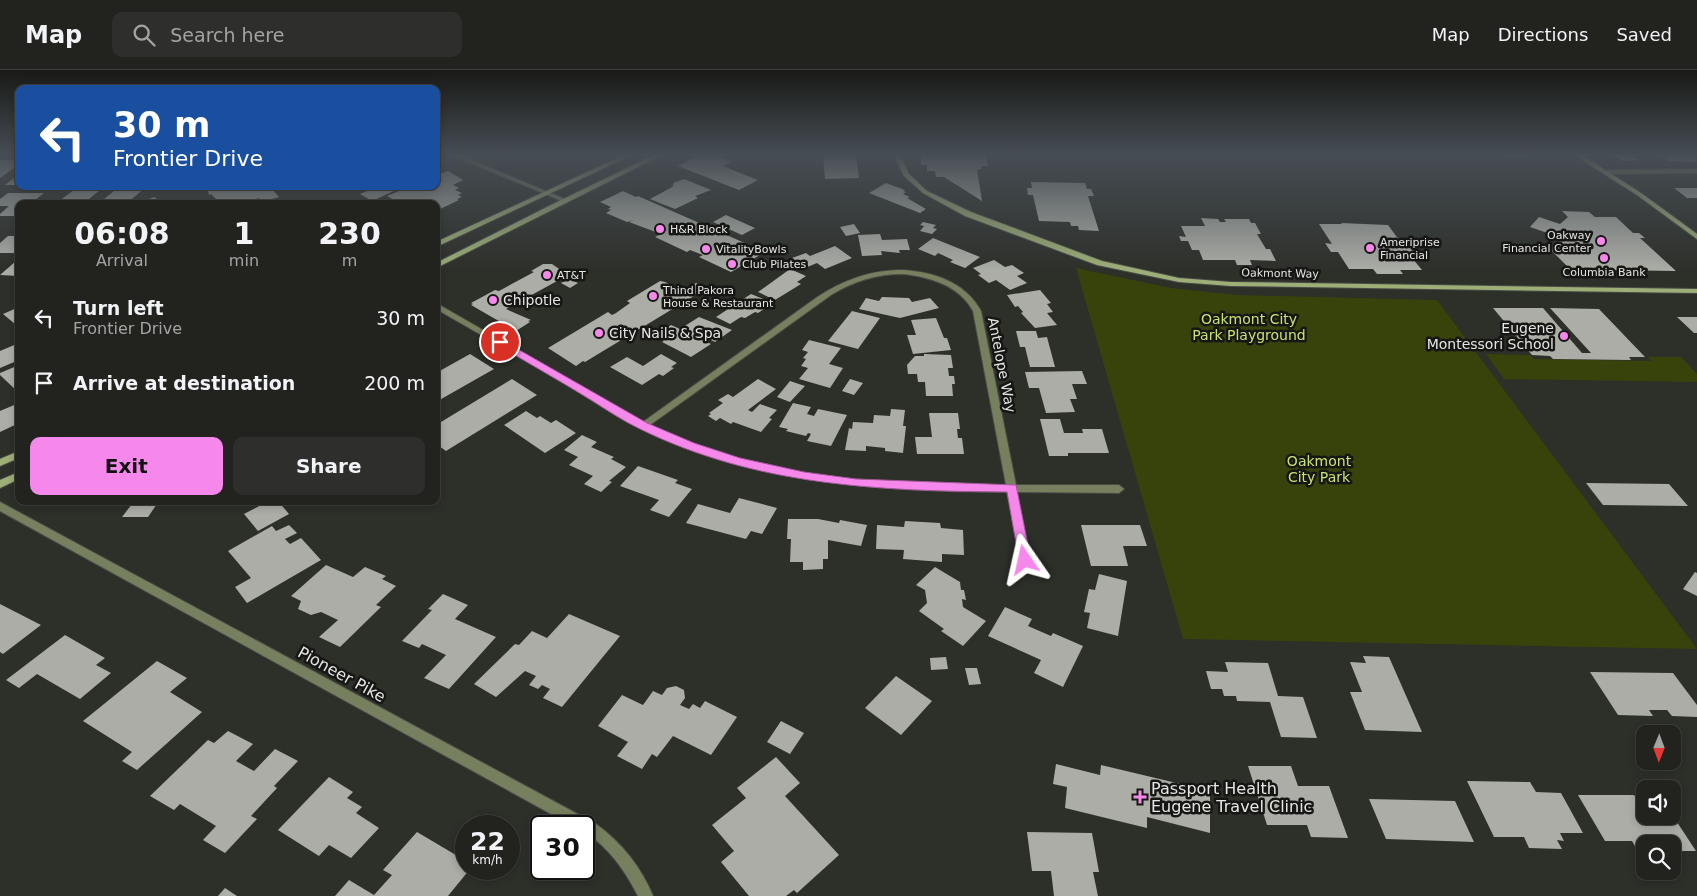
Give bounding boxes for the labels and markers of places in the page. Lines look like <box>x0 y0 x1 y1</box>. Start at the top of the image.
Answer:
marker: H&R Block <box>654 223 666 235</box>
place label: H&R Block <box>670 223 728 236</box>
place label: Oakway Financial Center <box>1502 229 1591 255</box>
marker: Oakway Financial Center <box>1595 235 1607 247</box>
place label: Ameriprise Financial <box>1380 236 1440 262</box>
marker: Ameriprise Financial <box>1364 242 1376 254</box>
marker: VitalityBowls <box>700 243 712 255</box>
place label: VitalityBowls <box>716 243 787 256</box>
marker: Columbia Bank <box>1598 252 1610 264</box>
marker: Club Pilates <box>726 258 738 270</box>
place label: Club Pilates <box>742 258 807 271</box>
place label: Columbia Bank <box>1562 266 1646 279</box>
marker: AT&T <box>541 269 553 281</box>
place label: AT&T <box>557 269 586 282</box>
place label: Thind Pakora House & Restaurant <box>662 284 774 310</box>
marker: Thind Pakora House & Restaurant <box>647 290 659 302</box>
place label: Chipotle <box>503 292 561 308</box>
marker: Chipotle <box>487 294 499 306</box>
place label: Eugene Montessori School <box>1427 320 1554 352</box>
pin <box>479 321 521 363</box>
place label: City Nails & Spa <box>609 325 721 341</box>
marker: City Nails & Spa <box>593 327 605 339</box>
marker: Eugene Montessori School <box>1558 330 1570 342</box>
place label: Passport Health Eugene Travel Clinic <box>1151 779 1312 816</box>
marker: Passport Health Eugene Travel Clinic <box>1133 790 1147 804</box>

